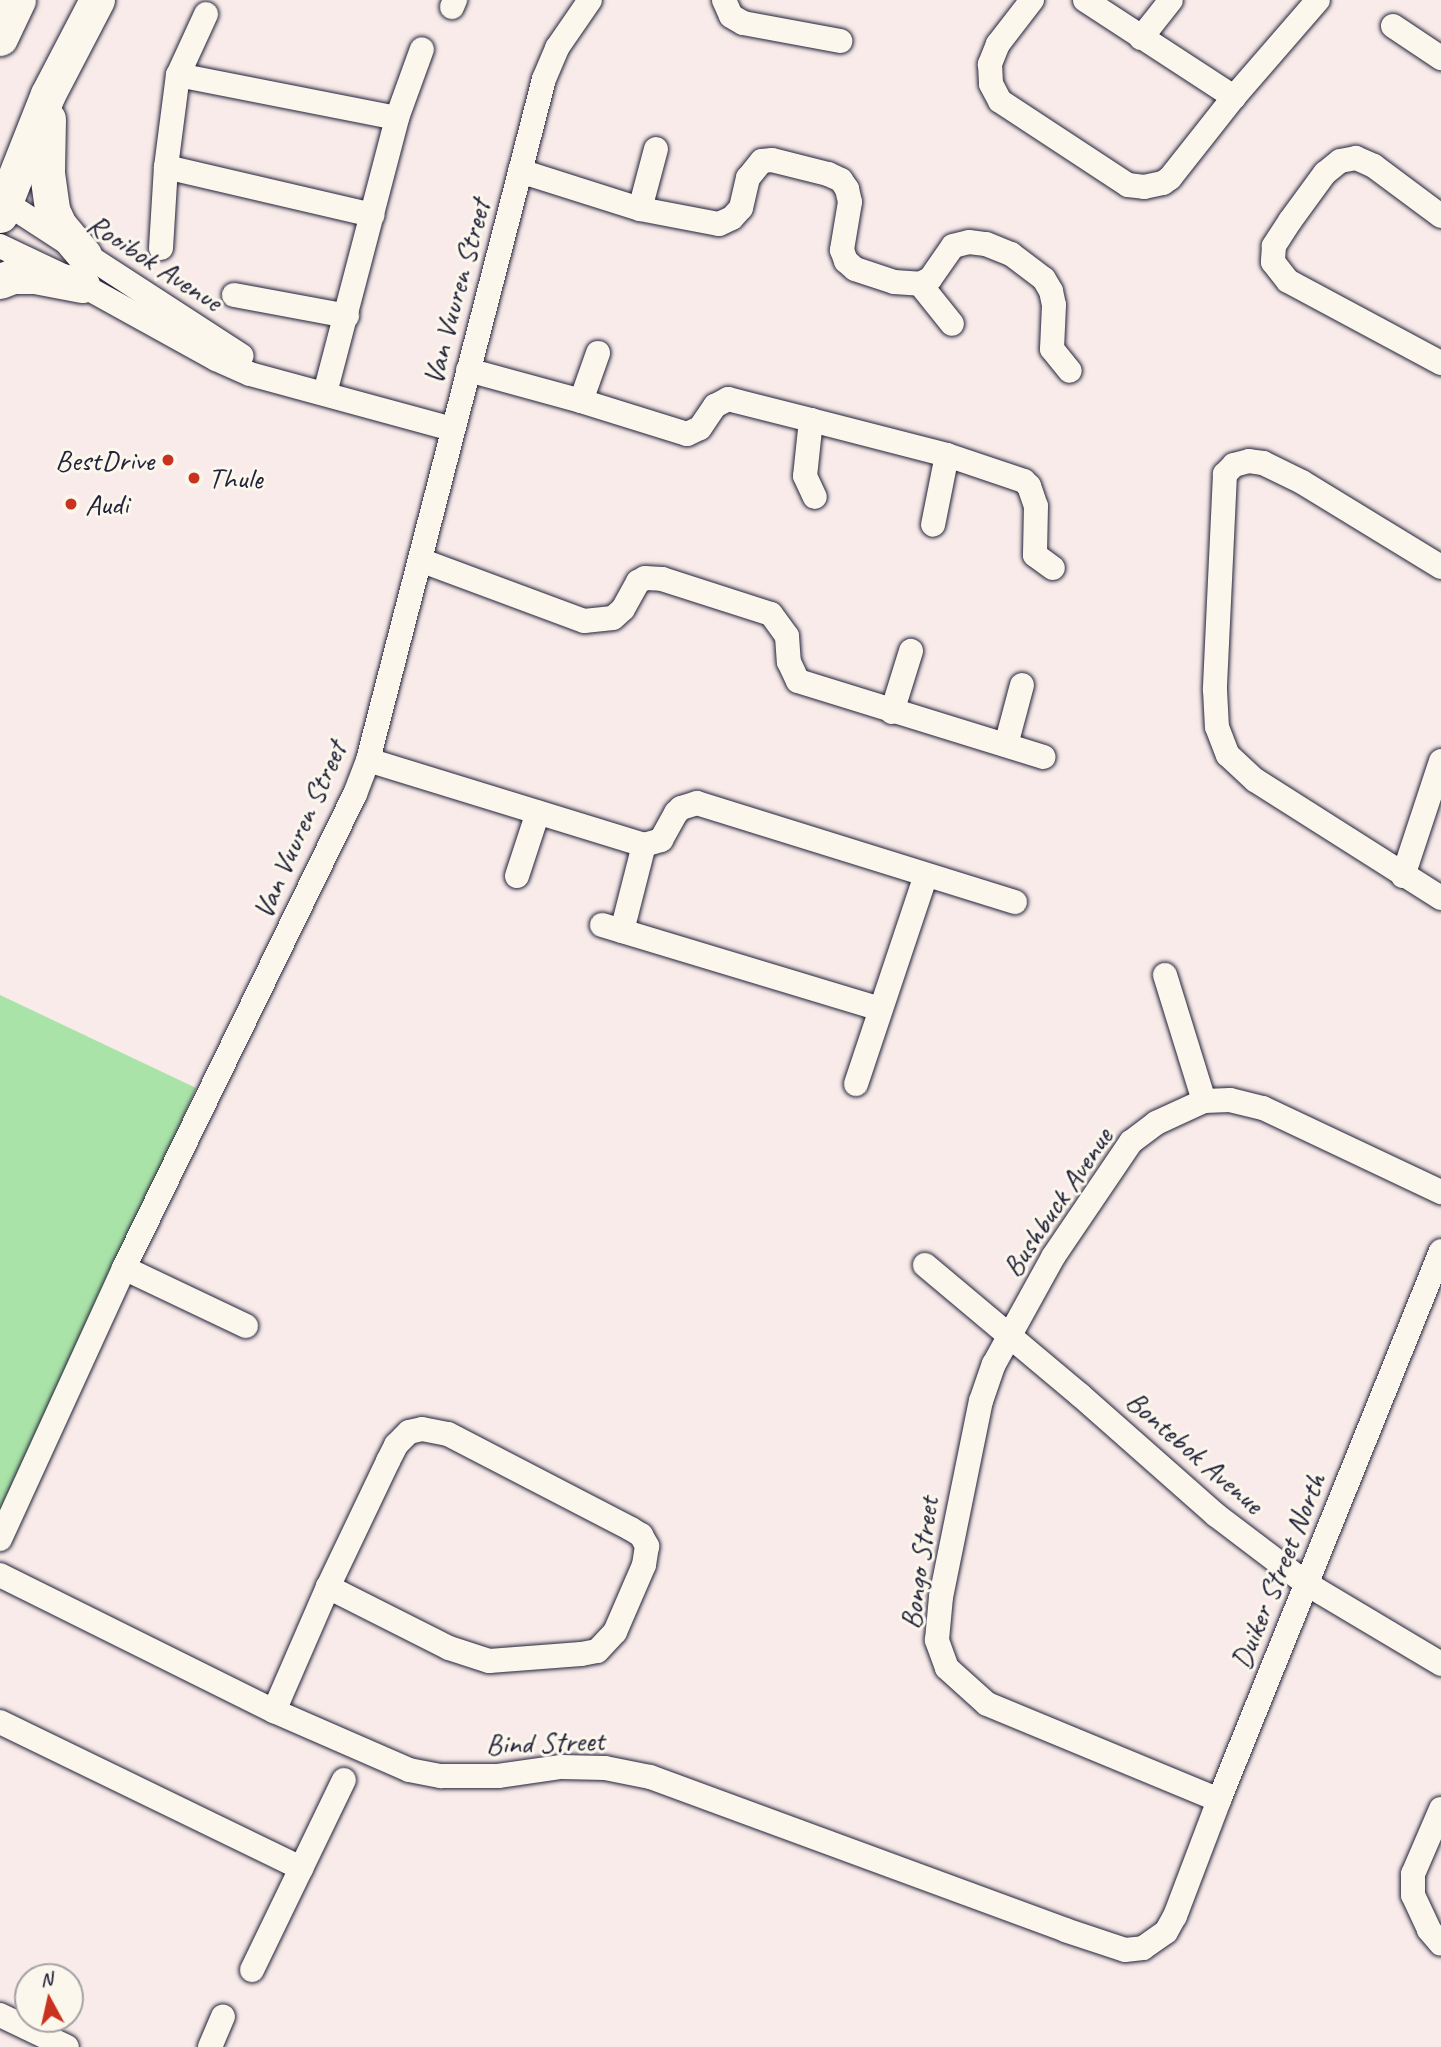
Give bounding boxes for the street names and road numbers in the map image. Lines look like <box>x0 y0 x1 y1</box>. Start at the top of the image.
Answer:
street label: Van Vuuren Street <box>414 196 498 388</box>
street label: Rooibok Avenue <box>81 205 229 319</box>
street label: Van Vuuren Street <box>244 736 354 924</box>
street label: Bushbuck Avenue <box>994 1120 1120 1284</box>
street label: Bontebok Avenue <box>1119 1383 1271 1521</box>
street label: Duiker Street North <box>1222 1468 1334 1674</box>
street label: Bongo Street <box>892 1494 946 1632</box>
street label: Bind Street <box>485 1722 605 1762</box>

